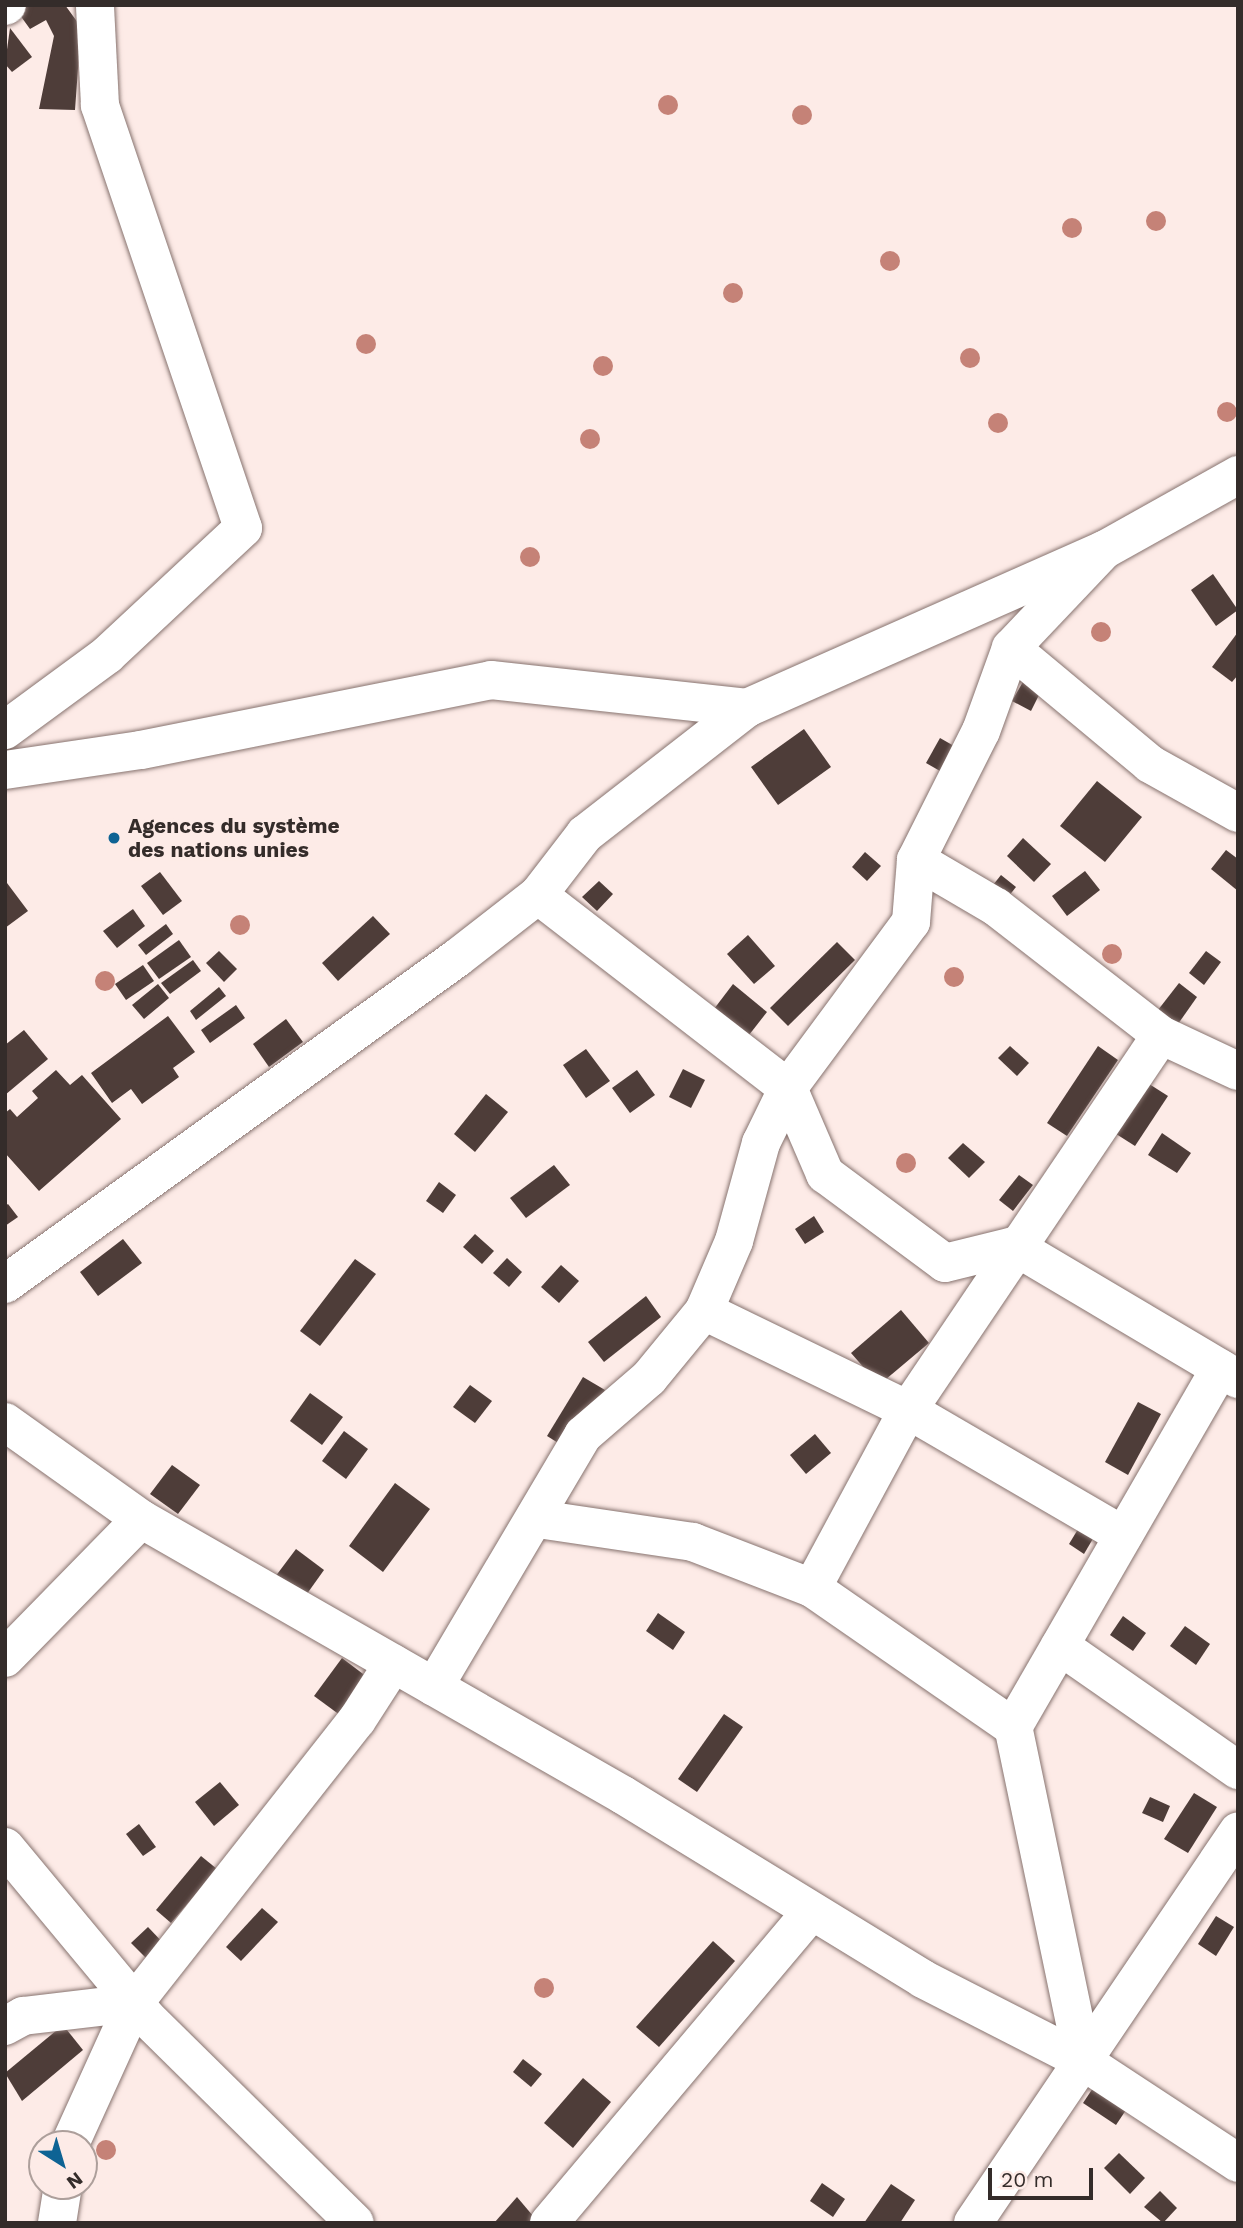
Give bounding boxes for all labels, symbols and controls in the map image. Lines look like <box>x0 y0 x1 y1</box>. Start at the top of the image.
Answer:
place label: Agences du système des nations unies <box>128 813 340 863</box>
marker: Agences du système des nations unies <box>106 830 122 846</box>
north arrow <box>28 2130 98 2200</box>
scale bar <box>991 2154 1096 2198</box>
text: N <box>62 2167 87 2194</box>
text: 20 m <box>1001 2167 1053 2192</box>

